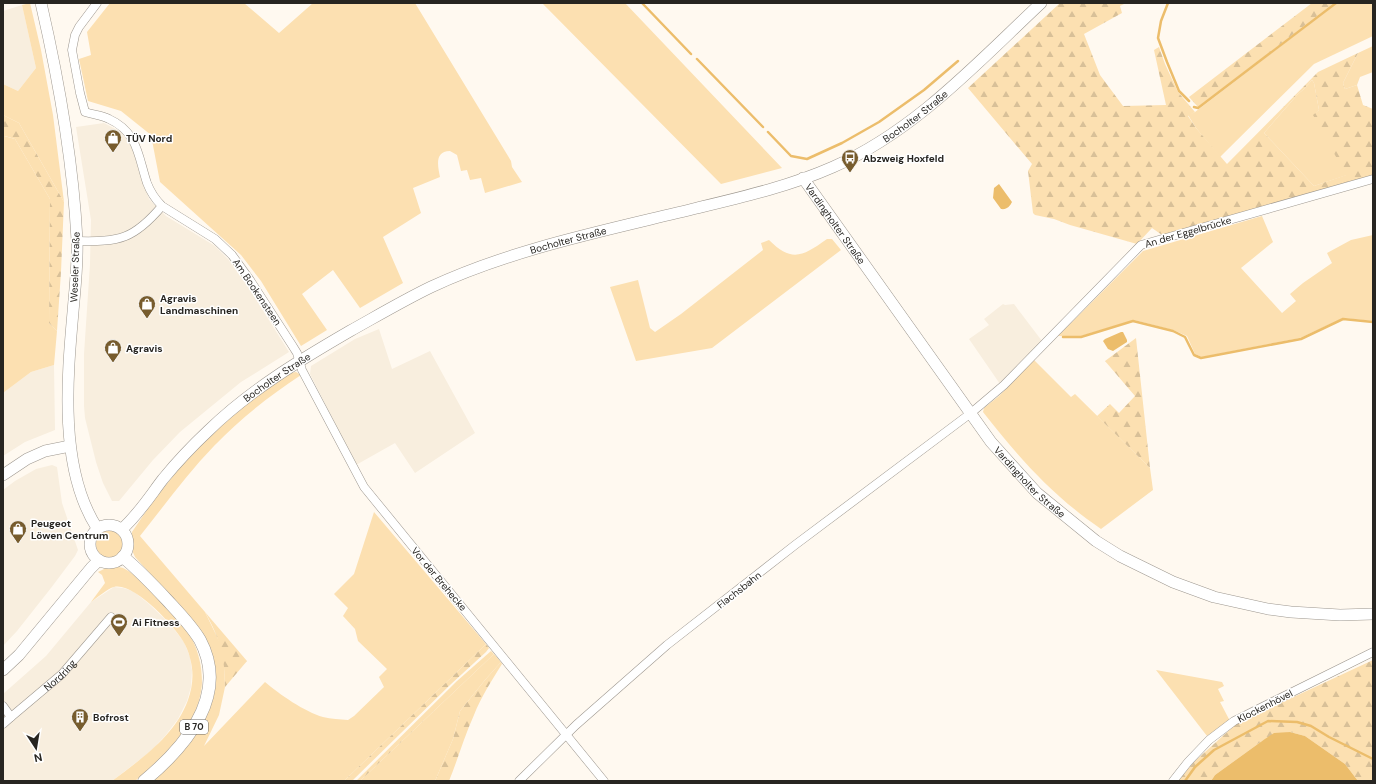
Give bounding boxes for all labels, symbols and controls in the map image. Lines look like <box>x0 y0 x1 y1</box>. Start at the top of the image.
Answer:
street label: Bocholter Straße <box>880 87 951 145</box>
shop icon: TÜV Nord <box>103 128 123 153</box>
place label: TÜV Nord <box>126 132 172 145</box>
bus stop icon: Abzweig Hoxfeld <box>840 148 860 173</box>
place label: Abzweig Hoxfeld <box>863 152 944 165</box>
street label: Vardingholter Straße <box>802 181 869 267</box>
street label: An der Eggelbrücke <box>1143 213 1233 251</box>
street label: Bocholter Straße <box>528 223 608 256</box>
street label: Weseler Straße <box>67 231 83 303</box>
street label: Am Bookensteen <box>230 256 284 328</box>
place label: Agravis Landmaschinen <box>160 292 238 317</box>
shop icon: Agravis Landmaschinen <box>137 294 157 319</box>
shop icon: Agravis <box>103 338 123 363</box>
place label: Agravis <box>126 342 163 355</box>
street label: Bocholter Straße <box>240 350 313 405</box>
street label: Vardingholter Straße <box>991 444 1069 520</box>
place label: Peugeot Löwen Centrum <box>31 517 108 542</box>
shop icon: Peugeot Löwen Centrum <box>8 519 28 544</box>
street label: Vor der Brehecke <box>409 544 470 614</box>
street label: Flachsbahn <box>714 568 764 611</box>
sports icon: Ai Fitness <box>109 612 129 637</box>
place label: Ai Fitness <box>132 616 180 629</box>
street label: Nordring <box>41 656 79 693</box>
street label: Klockenhövel <box>1235 687 1295 725</box>
building icon: Bofrost <box>70 707 90 732</box>
place label: Bofrost <box>93 711 129 724</box>
road number: B 70 <box>180 720 208 734</box>
north arrow <box>16 728 56 768</box>
text: N <box>33 750 43 765</box>

